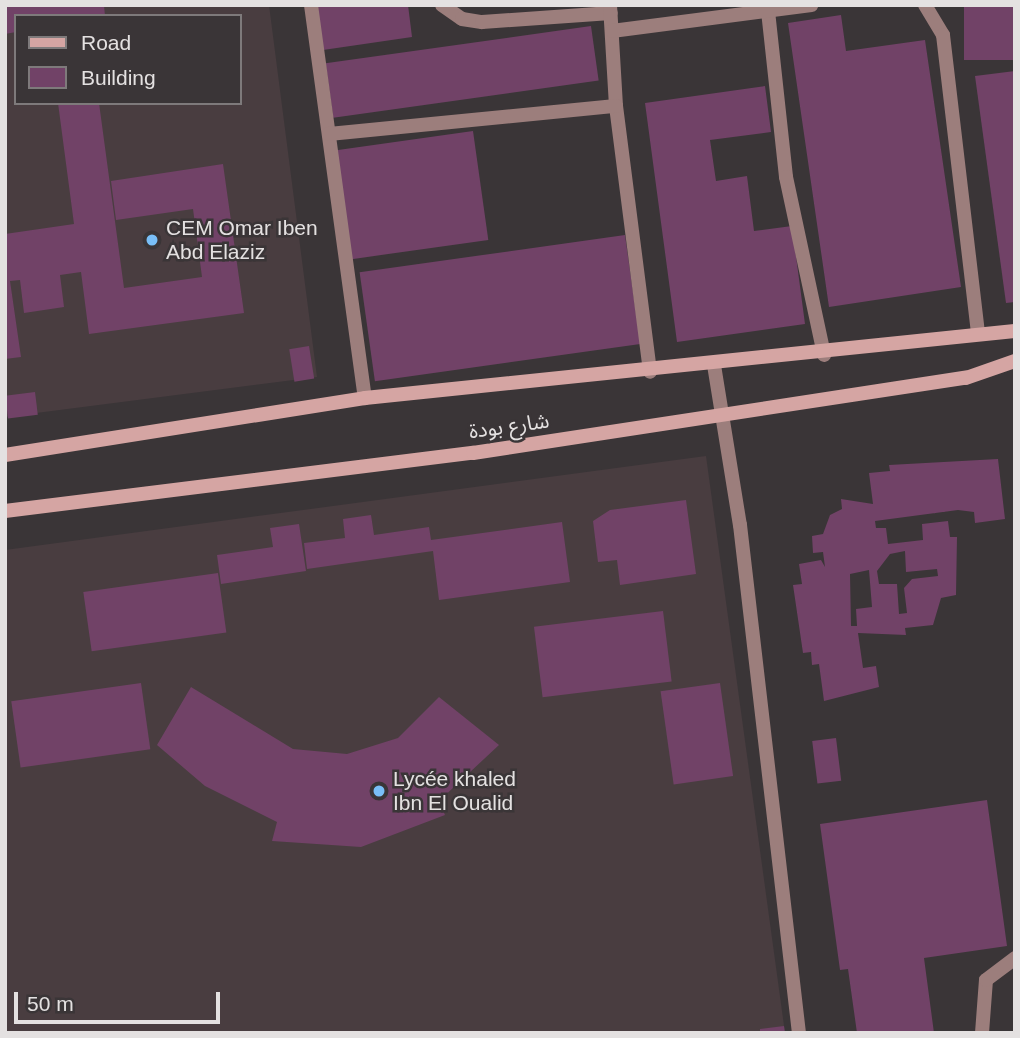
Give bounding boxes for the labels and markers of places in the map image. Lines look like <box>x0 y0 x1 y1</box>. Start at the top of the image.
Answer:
place label: CEM Omar Iben Abd Elaziz <box>166 215 318 265</box>
marker: CEM Omar Iben Abd Elaziz <box>144 232 160 248</box>
place label: Lycée khaled Ibn El Oualid <box>393 766 516 816</box>
marker: Lycée khaled Ibn El Oualid <box>371 783 387 799</box>

